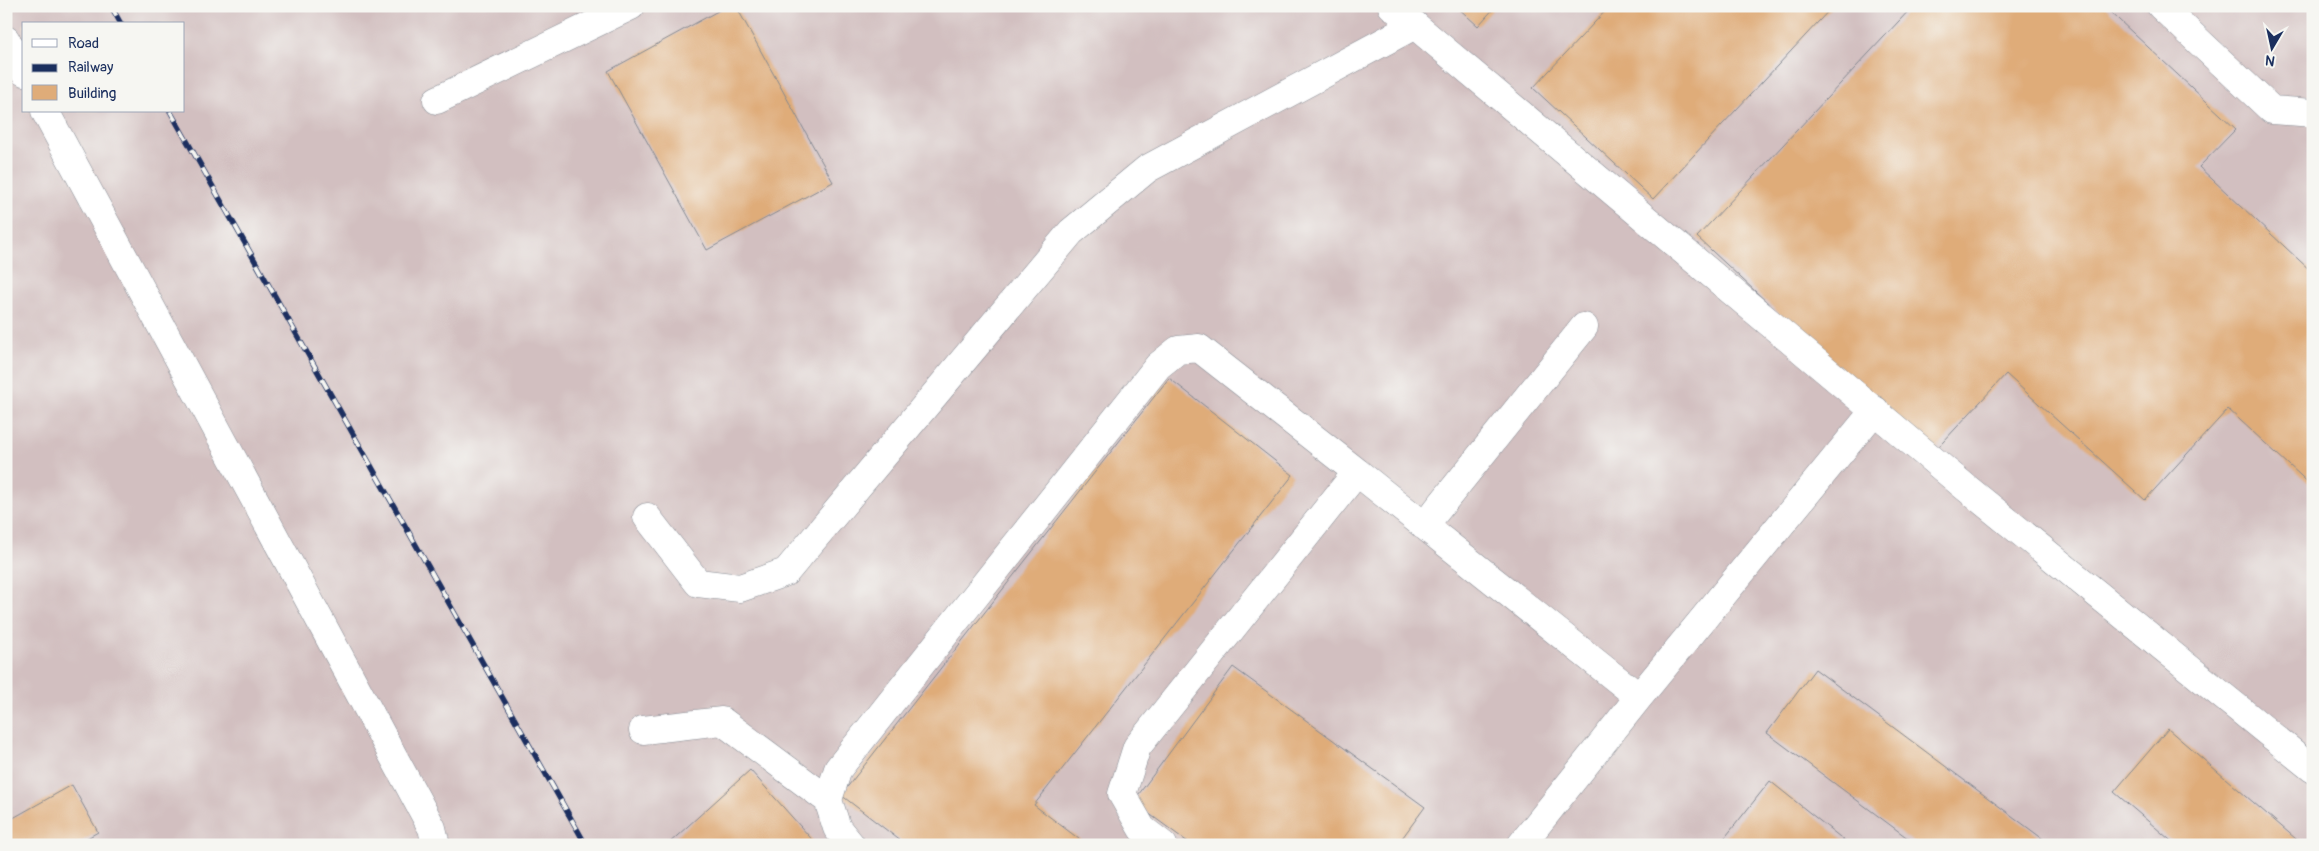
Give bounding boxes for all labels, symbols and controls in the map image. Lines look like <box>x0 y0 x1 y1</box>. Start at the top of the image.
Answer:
legend <box>22 22 185 112</box>
north arrow <box>2246 22 2296 72</box>
text: Road <box>68 34 99 53</box>
text: N <box>2264 51 2276 69</box>
text: Railway <box>68 58 114 77</box>
text: Building <box>68 84 116 103</box>

